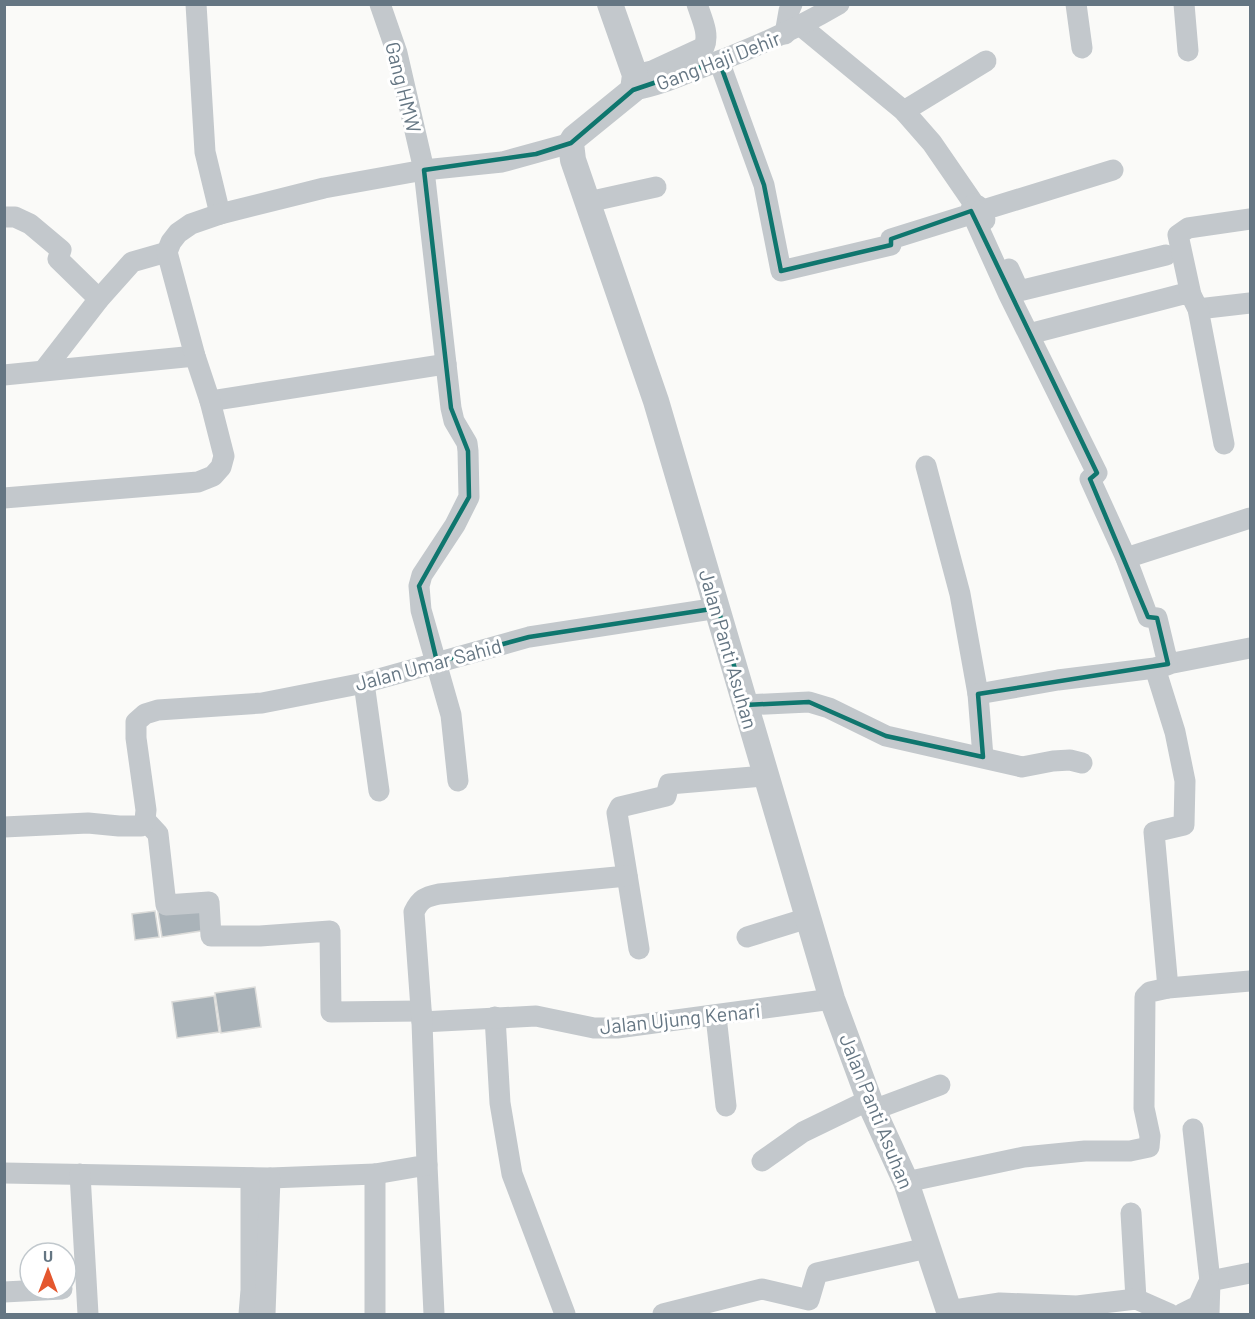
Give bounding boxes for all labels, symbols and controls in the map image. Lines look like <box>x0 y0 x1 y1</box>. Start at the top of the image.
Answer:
street label: Gang Haji Dehir <box>652 25 784 95</box>
street label: Gang HMW <box>381 39 427 135</box>
street label: Jalan Panti Asuhan <box>695 566 763 732</box>
street label: Jalan Umar Sahid <box>352 633 504 695</box>
street label: Jalan Ujung Kenari <box>598 998 762 1038</box>
street label: Jalan Panti Asuhan <box>835 1030 919 1192</box>
north arrow <box>18 1241 78 1301</box>
text: U <box>43 1246 53 1265</box>

